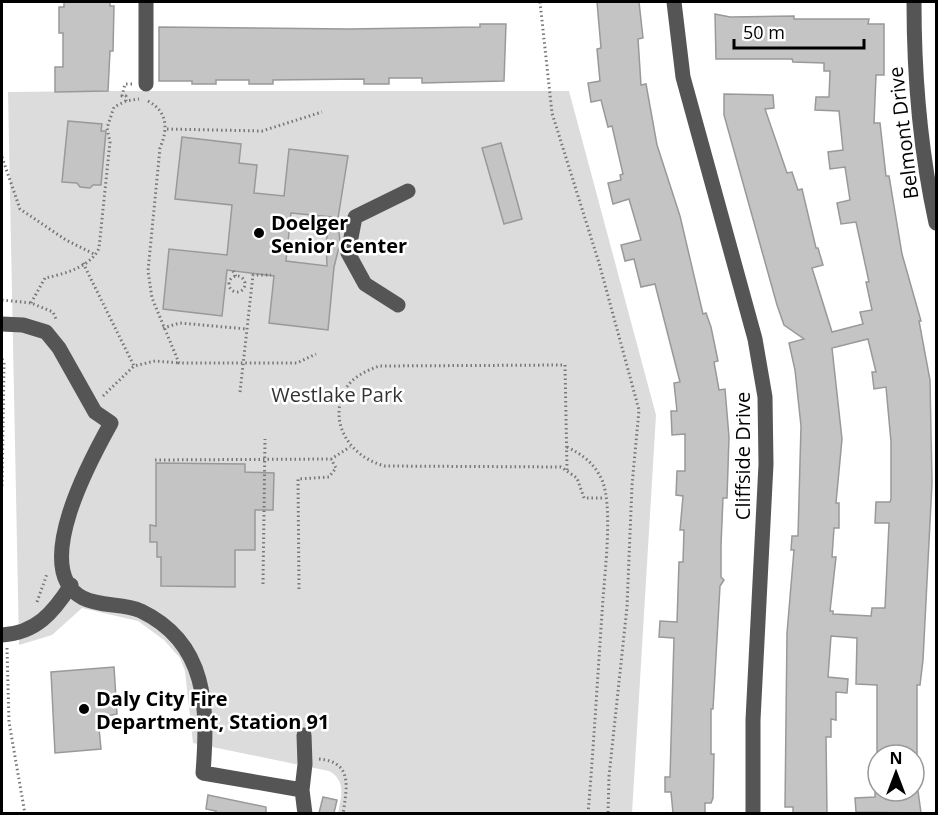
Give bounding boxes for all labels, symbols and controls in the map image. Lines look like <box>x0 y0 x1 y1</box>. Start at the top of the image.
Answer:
scale bar <box>734 12 864 50</box>
text: 50 m <box>743 20 785 44</box>
street label: Belmont Drive <box>881 65 925 201</box>
place label: Doelger Senior Center <box>271 209 407 259</box>
marker: Doelger Senior Center <box>252 226 266 240</box>
park label: Westlake Park <box>271 381 403 408</box>
street label: Cliffside Drive <box>729 392 756 520</box>
place label: Daly City Fire Department, Station 91 <box>96 685 329 735</box>
marker: Daly City Fire Department, Station 91 <box>77 702 91 716</box>
north arrow <box>866 743 926 803</box>
text: N <box>889 747 903 769</box>

